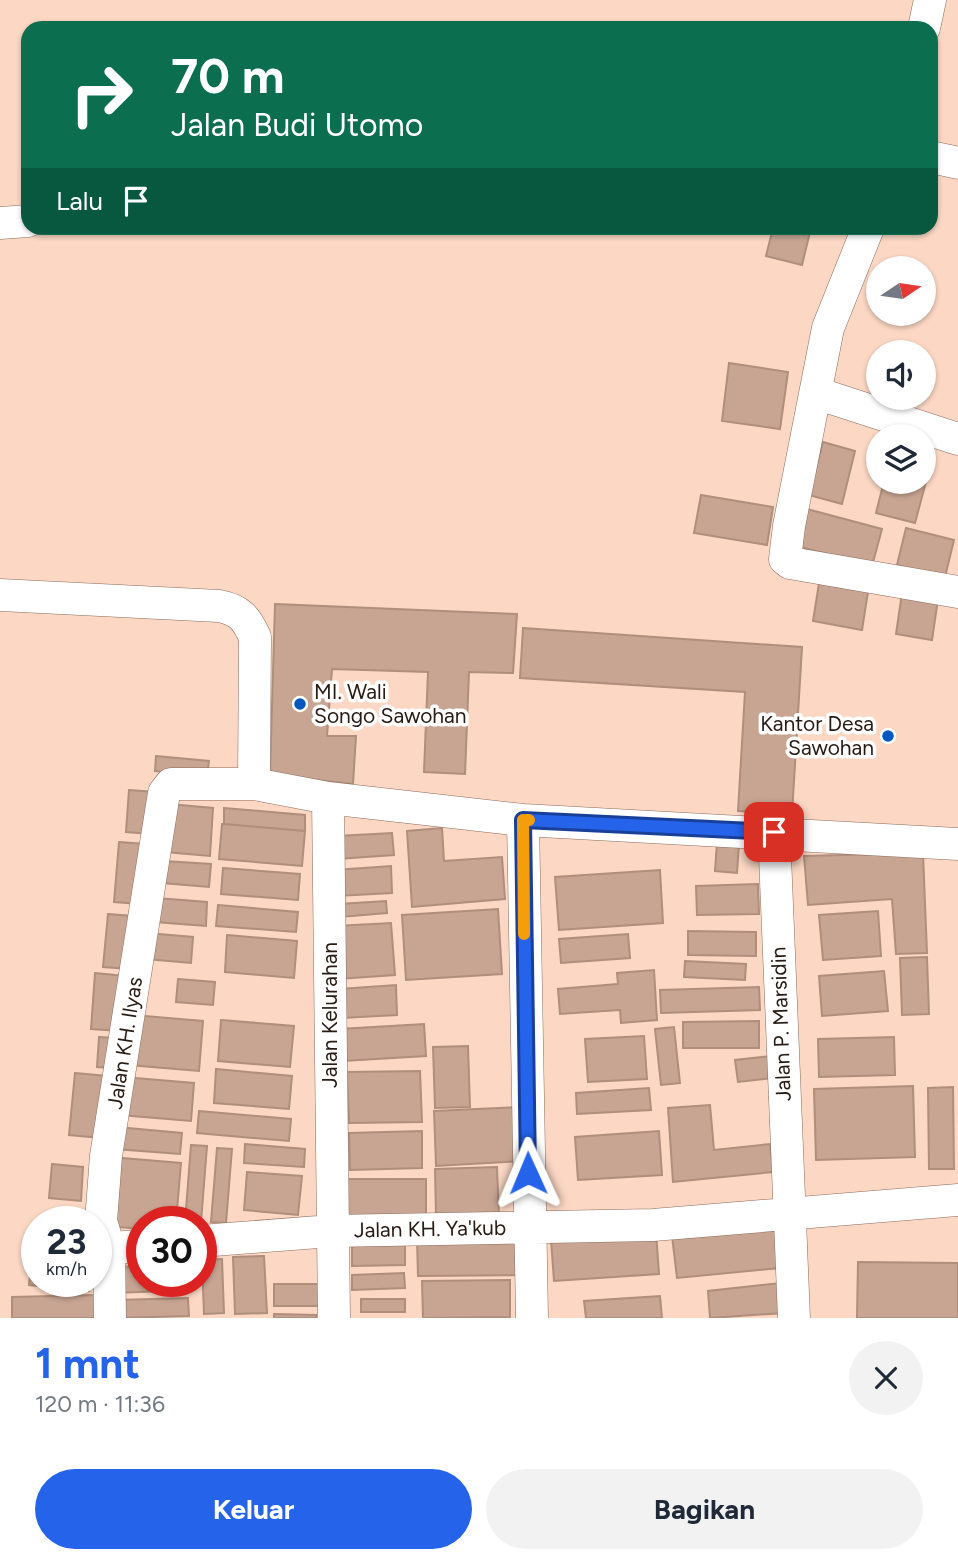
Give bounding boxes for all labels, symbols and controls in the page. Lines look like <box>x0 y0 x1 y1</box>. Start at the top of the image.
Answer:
text: 70 m <box>171 46 284 105</box>
icon: right <box>56 49 147 140</box>
text: Jalan Budi Utomo <box>171 106 423 144</box>
icon: arrive <box>117 182 155 220</box>
text: Lalu <box>56 185 103 217</box>
north arrow <box>866 256 936 326</box>
map controls <box>866 256 936 494</box>
button: sound <box>866 340 936 410</box>
button: layers <box>866 424 936 494</box>
place label: MI. Wali Songo Sawohan <box>314 679 466 728</box>
marker: MI. Wali Songo Sawohan <box>292 696 308 712</box>
place label: Kantor Desa Sawohan <box>760 711 874 760</box>
marker: Kantor Desa Sawohan <box>880 728 896 744</box>
pin <box>744 802 804 862</box>
icon: arrive <box>755 813 793 851</box>
street label: Jalan Kelurahan <box>317 942 342 1088</box>
street label: Jalan P. Marsidin <box>765 946 796 1102</box>
street label: Jalan KH. Ilyas <box>102 975 147 1111</box>
position arrow <box>491 1136 565 1210</box>
speed limit sign: 30 <box>126 1206 217 1297</box>
street label: Jalan KH. Ya'kub <box>354 1215 506 1242</box>
text: 23 <box>47 1221 86 1263</box>
text: km/h <box>46 1258 87 1280</box>
text: 1 mnt <box>35 1338 140 1389</box>
button: close <box>849 1341 923 1415</box>
text: 120 m · 11:36 <box>35 1390 165 1418</box>
button: Keluar <box>35 1469 472 1549</box>
button: Bagikan <box>486 1469 923 1549</box>

